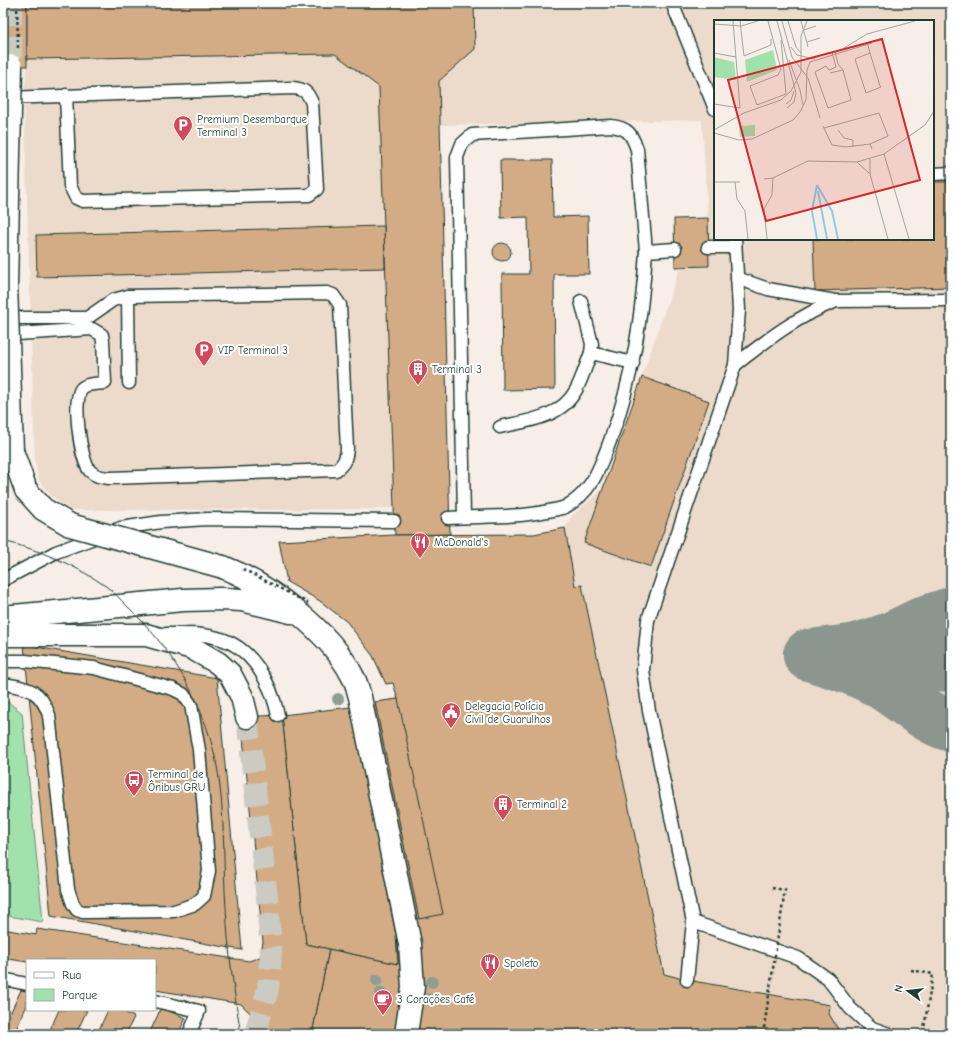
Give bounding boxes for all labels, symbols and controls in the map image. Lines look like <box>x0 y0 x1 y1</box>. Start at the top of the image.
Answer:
inset map <box>714 20 934 240</box>
place label: Premium Desembarque Terminal 3 <box>197 113 307 139</box>
parking icon: Premium Desembarque Terminal 3 <box>172 114 194 142</box>
parking icon: VIP Terminal 3 <box>193 339 215 367</box>
place label: VIP Terminal 3 <box>218 344 288 357</box>
building icon: Terminal 3 <box>407 358 429 386</box>
place label: Terminal 3 <box>432 363 482 376</box>
restaurant icon: McDonald's <box>409 531 431 559</box>
place label: McDonald's <box>434 536 488 549</box>
place label: Delegacia Polícia Civil de Guarulhos <box>465 700 551 726</box>
public building icon: Delegacia Polícia Civil de Guarulhos <box>440 701 462 729</box>
place label: Terminal de Ônibus GRU <box>148 768 205 794</box>
bus stop icon: Terminal de Ônibus GRU <box>123 769 145 797</box>
building icon: Terminal 2 <box>492 793 514 821</box>
place label: Terminal 2 <box>517 798 567 811</box>
restaurant icon: Spoleto <box>479 952 501 980</box>
place label: Spoleto <box>504 957 538 970</box>
legend <box>26 959 156 1011</box>
text: Rua <box>62 968 81 982</box>
north arrow <box>888 971 928 1011</box>
text: N <box>892 983 906 994</box>
text: Parque <box>62 988 97 1002</box>
cafe icon: 3 Corações Café <box>372 988 394 1016</box>
place label: 3 Corações Café <box>397 993 475 1006</box>

